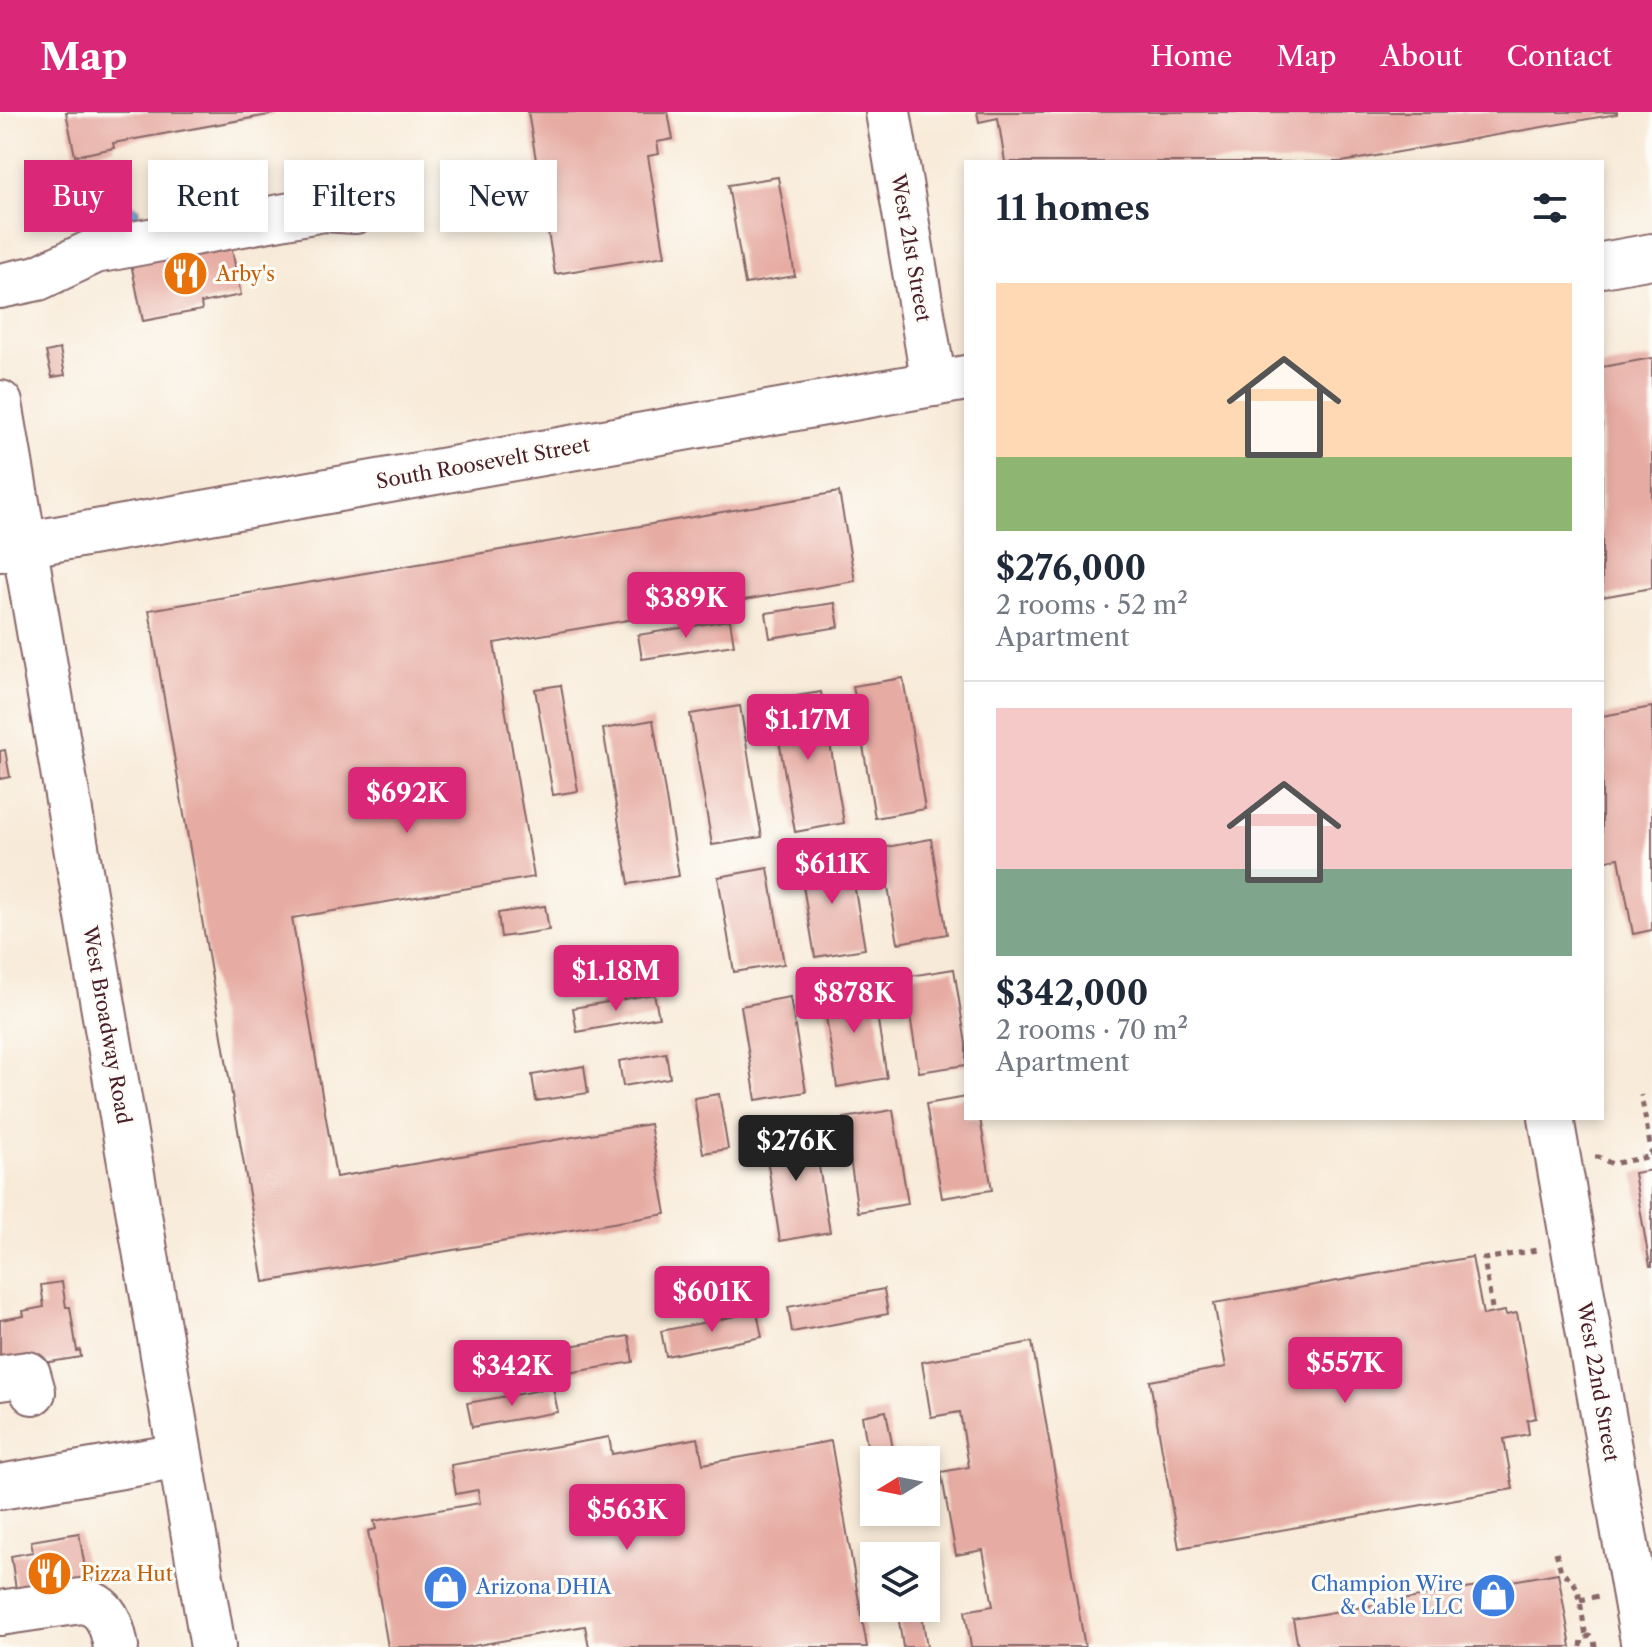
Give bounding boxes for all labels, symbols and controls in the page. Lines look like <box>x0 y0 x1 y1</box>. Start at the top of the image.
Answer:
text: Map <box>40 33 128 80</box>
text: Home <box>1150 39 1232 73</box>
text: Map <box>1276 39 1336 73</box>
text: About <box>1380 39 1462 73</box>
text: Contact <box>1506 39 1612 73</box>
chip: Buy <box>24 160 132 232</box>
chip: Rent <box>148 160 268 232</box>
chip: Filters <box>284 160 424 232</box>
chip: New <box>440 160 557 232</box>
street label: West 21st Street <box>886 171 936 324</box>
icon: filters <box>1528 186 1572 230</box>
text: 11 homes <box>996 187 1150 229</box>
restaurant icon: Arby's <box>161 250 209 298</box>
place label: Arby's <box>215 262 275 286</box>
icon: home <box>1212 335 1356 479</box>
street label: South Roosevelt Street <box>374 432 592 494</box>
text: $276,000 <box>996 547 1146 589</box>
pin: $389K <box>630 572 742 640</box>
text: $389K <box>645 582 727 614</box>
text: 2 rooms · 52 m² <box>996 589 1188 621</box>
text: Apartment <box>996 621 1129 653</box>
pin: $1.17M <box>743 694 873 762</box>
text: $1.17M <box>765 704 851 736</box>
icon: home <box>1212 760 1356 904</box>
pin: $692K <box>351 767 463 835</box>
text: $692K <box>366 777 448 809</box>
pin: $611K <box>776 838 888 906</box>
text: $611K <box>795 848 869 880</box>
street label: West Broadway Road <box>78 923 136 1126</box>
pin: $1.18M <box>551 945 681 1013</box>
text: $1.18M <box>572 955 660 987</box>
pin: $878K <box>798 967 910 1035</box>
text: $342,000 <box>996 972 1148 1014</box>
text: $878K <box>814 977 894 1009</box>
text: 2 rooms · 70 m² <box>996 1014 1188 1046</box>
text: Apartment <box>996 1046 1129 1078</box>
pin: $276K <box>740 1115 852 1183</box>
text: $276K <box>756 1125 836 1157</box>
pin: $601K <box>656 1266 768 1334</box>
text: $601K <box>672 1276 752 1308</box>
street label: West 22nd Street <box>1572 1299 1624 1464</box>
pin: $557K <box>1289 1337 1401 1405</box>
pin: $342K <box>456 1340 568 1408</box>
text: $557K <box>1306 1347 1384 1379</box>
text: $342K <box>472 1350 552 1382</box>
north arrow <box>860 1446 940 1526</box>
map controls <box>860 1446 940 1622</box>
pin: $563K <box>571 1484 683 1552</box>
text: $563K <box>587 1494 667 1526</box>
button: layers <box>860 1542 940 1622</box>
restaurant icon: Pizza Hut <box>26 1550 74 1598</box>
place label: Pizza Hut <box>81 1562 173 1586</box>
shop icon: Arizona DHIA <box>421 1563 469 1611</box>
place label: Champion Wire & Cable LLC <box>1311 1572 1463 1619</box>
shop icon: Champion Wire & Cable LLC <box>1470 1572 1518 1620</box>
place label: Arizona DHIA <box>475 1575 613 1599</box>

